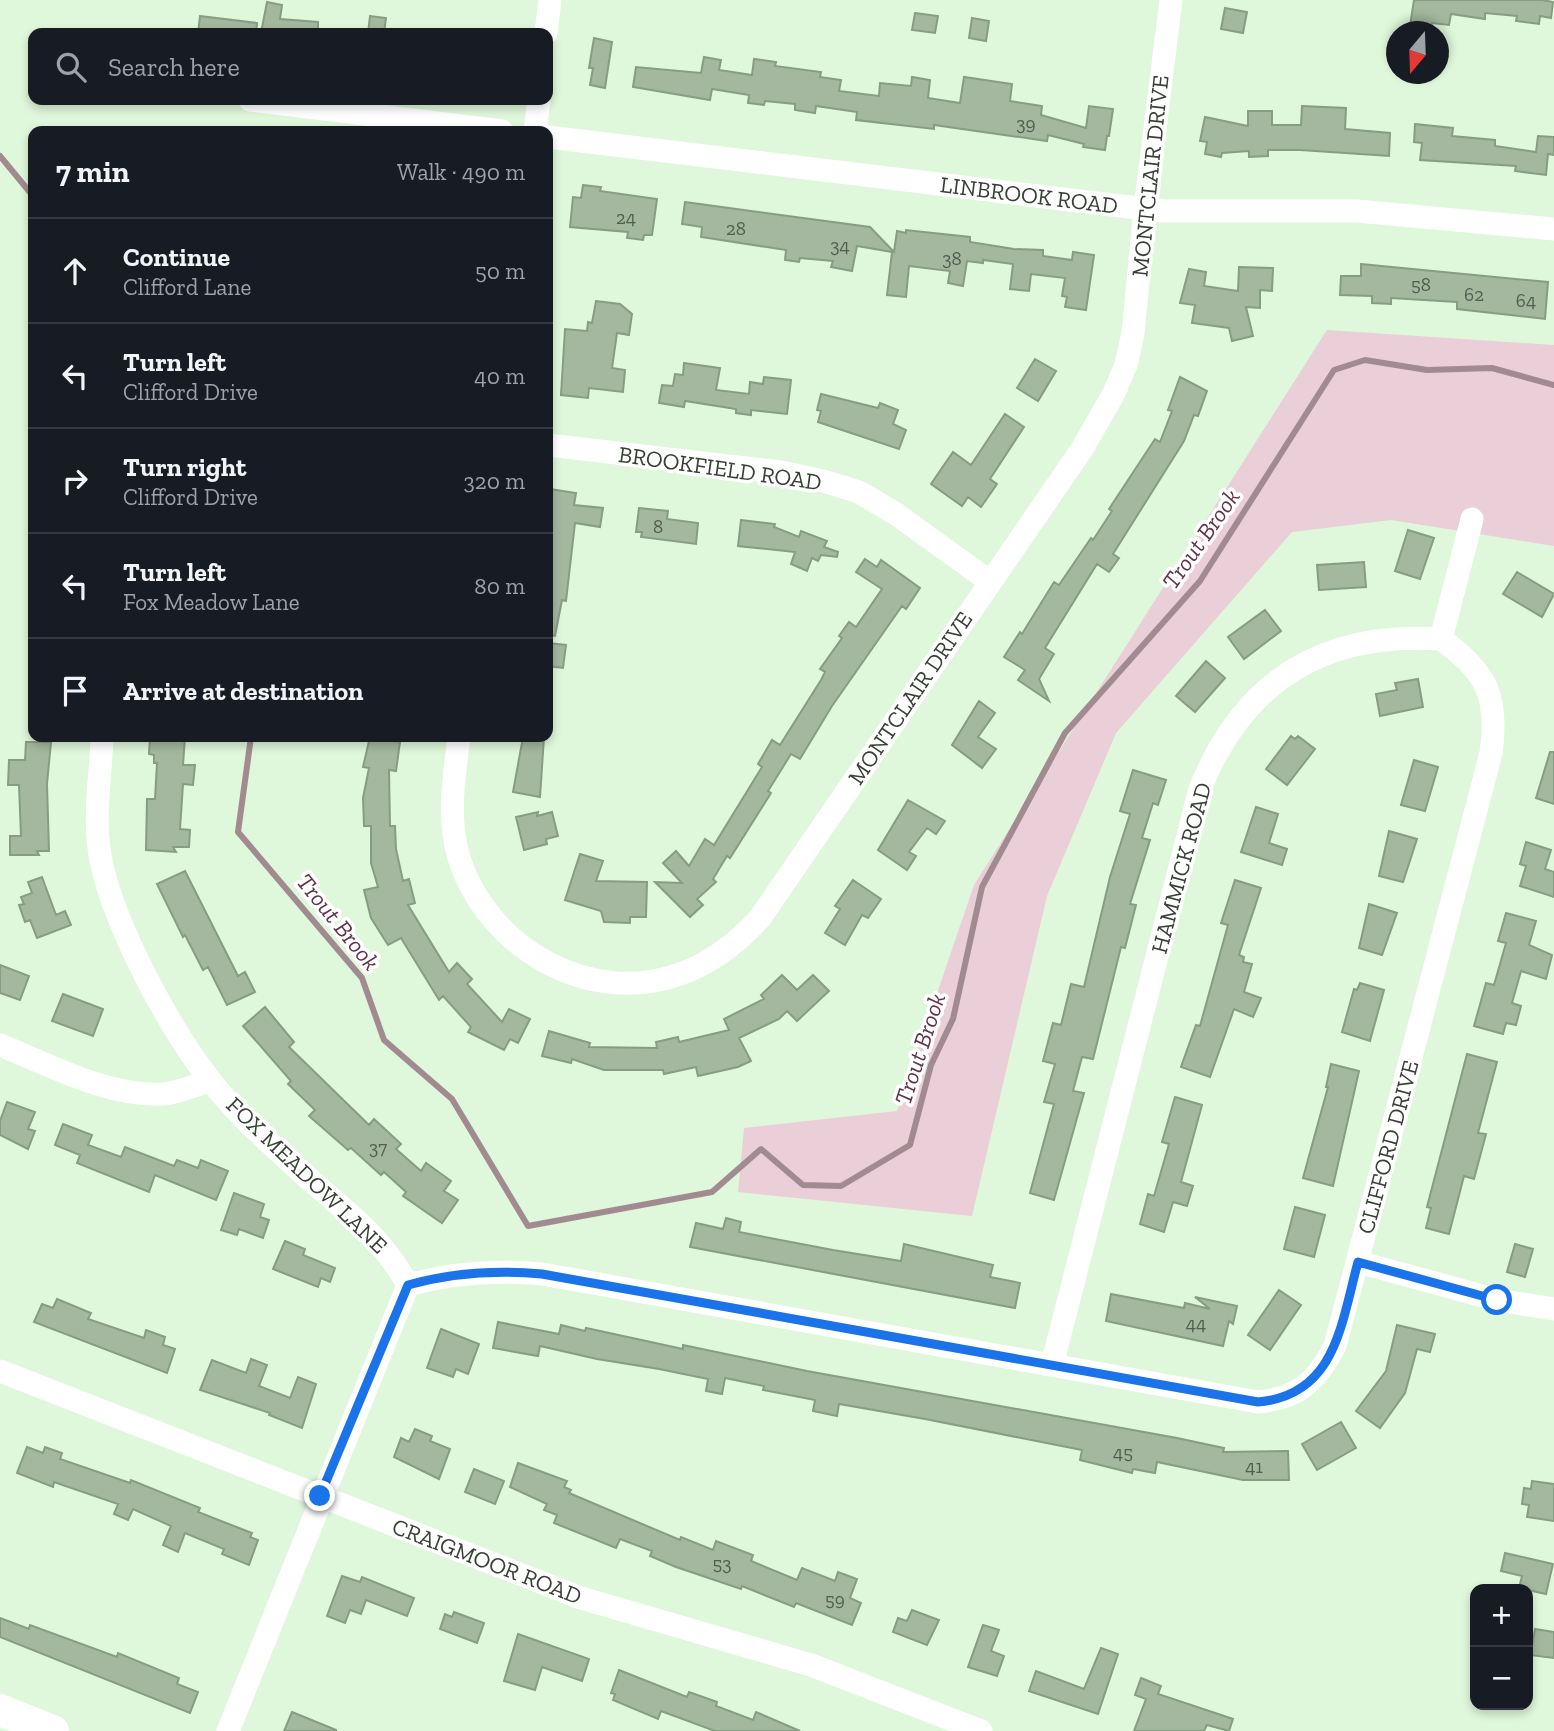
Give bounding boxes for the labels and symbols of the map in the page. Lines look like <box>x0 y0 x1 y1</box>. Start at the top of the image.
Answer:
north arrow <box>1386 21 1449 84</box>
street label: MONTCLAIR DRIVE <box>1125 74 1175 278</box>
house number: 39 <box>1016 112 1036 135</box>
street label: LINBROOK ROAD <box>938 170 1120 220</box>
house number: 24 <box>616 206 636 229</box>
house number: 28 <box>726 217 746 240</box>
house number: 34 <box>830 234 850 257</box>
house number: 38 <box>942 247 962 270</box>
house number: 58 <box>1411 273 1431 296</box>
house number: 62 <box>1464 283 1484 306</box>
house number: 64 <box>1516 289 1536 312</box>
street label: BROOKFIELD ROAD <box>617 440 823 496</box>
water label: Trout Brook <box>1156 483 1246 594</box>
house number: 8 <box>653 515 663 538</box>
street label: MONTCLAIR DRIVE <box>842 606 978 790</box>
street label: HAMMICK ROAD <box>1145 779 1217 957</box>
water label: Trout Brook <box>291 868 386 976</box>
water label: Trout Brook <box>888 989 951 1108</box>
street label: CLIFFORD DRIVE <box>1351 1057 1425 1237</box>
street label: FOX MEADOW LANE <box>220 1091 394 1259</box>
house number: 37 <box>369 1136 387 1159</box>
route start <box>1481 1284 1512 1315</box>
house number: 44 <box>1186 1312 1206 1335</box>
house number: 45 <box>1113 1441 1133 1464</box>
house number: 41 <box>1245 1455 1263 1478</box>
route end <box>304 1480 335 1511</box>
street label: CRAIGMOOR ROAD <box>388 1512 586 1610</box>
house number: 53 <box>712 1552 732 1575</box>
house number: 59 <box>825 1588 845 1611</box>

